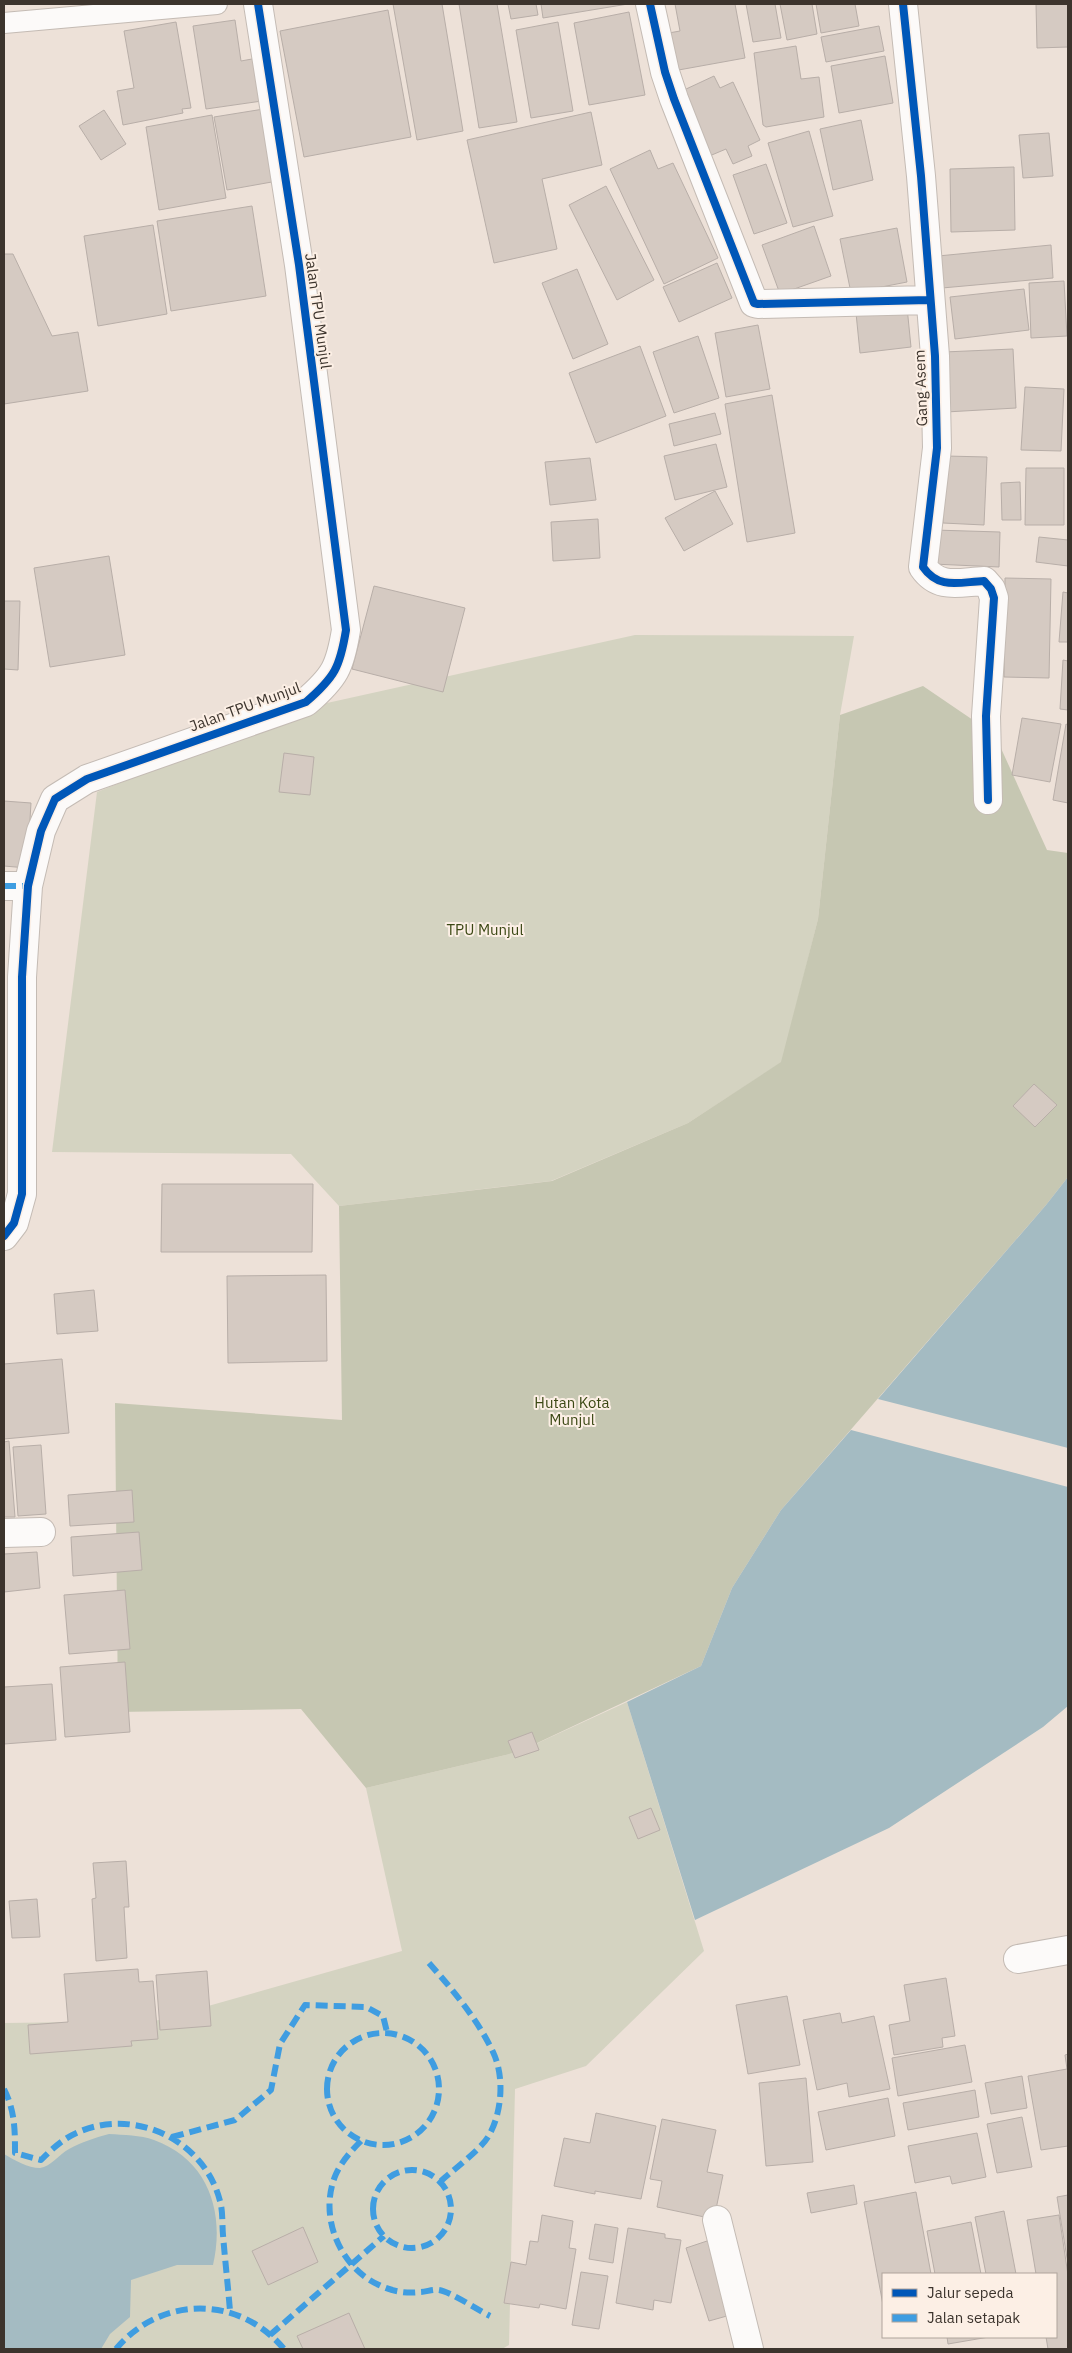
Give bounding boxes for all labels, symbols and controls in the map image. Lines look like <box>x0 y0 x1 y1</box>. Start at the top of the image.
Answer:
street label: Jalan TPU Munjul <box>301 252 336 370</box>
street label: Gang Asem <box>910 349 931 427</box>
street label: Jalan TPU Munjul <box>187 678 303 735</box>
park label: TPU Munjul <box>447 920 523 939</box>
park label: Hutan Kota Munjul <box>534 1393 610 1429</box>
legend <box>882 2273 1057 2338</box>
text: Jalur sepeda <box>927 2283 1014 2302</box>
text: Jalan setapak <box>927 2308 1020 2327</box>

